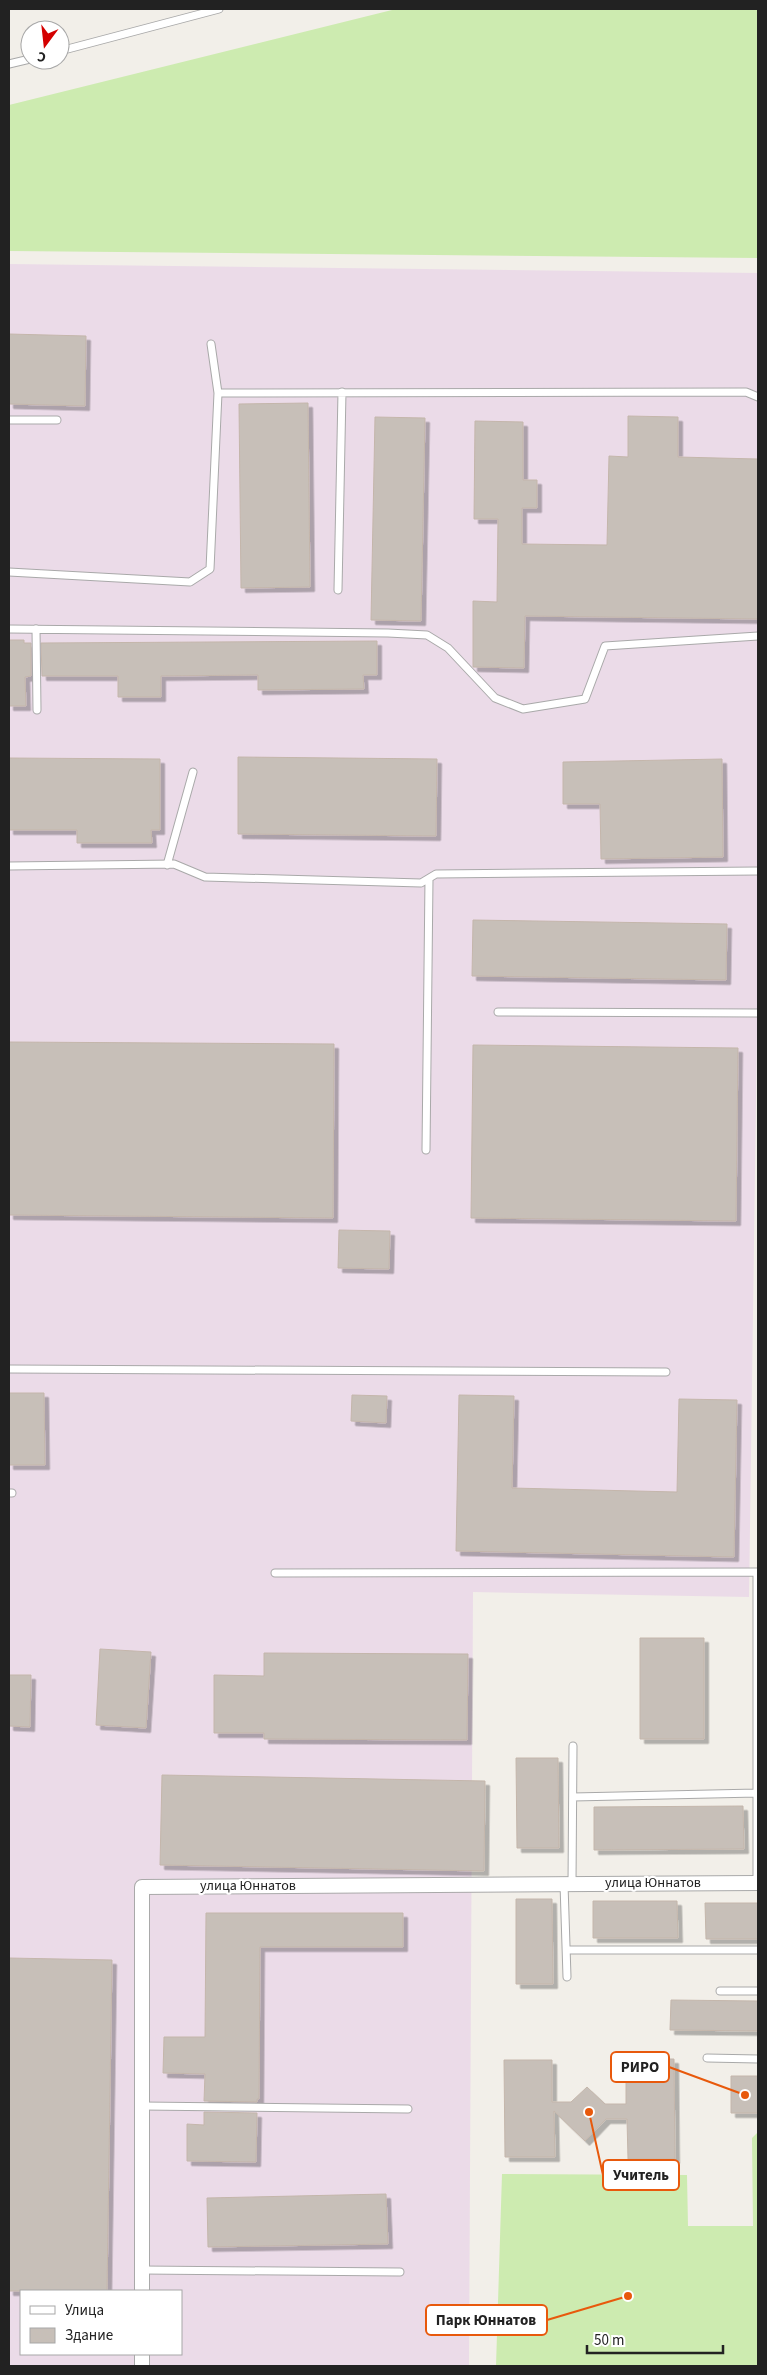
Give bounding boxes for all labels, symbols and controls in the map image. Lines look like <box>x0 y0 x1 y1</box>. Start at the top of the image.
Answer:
north arrow <box>20 20 70 70</box>
text: С <box>35 46 48 67</box>
street label: улица Юннатов <box>605 1873 701 1893</box>
street label: улица Юннатов <box>200 1876 296 1896</box>
callout: РИРО <box>611 2052 669 2082</box>
text: РИРО <box>621 2057 659 2078</box>
callout: Учитель <box>603 2160 679 2190</box>
text: Учитель <box>613 2165 669 2186</box>
legend <box>20 2290 182 2355</box>
text: Улица <box>65 2300 104 2321</box>
callout: Парк Юннатов <box>426 2305 547 2335</box>
text: Парк Юннатов <box>436 2310 536 2331</box>
scale bar <box>587 2322 723 2354</box>
text: Здание <box>65 2325 113 2346</box>
text: 50 m <box>594 2330 624 2351</box>

